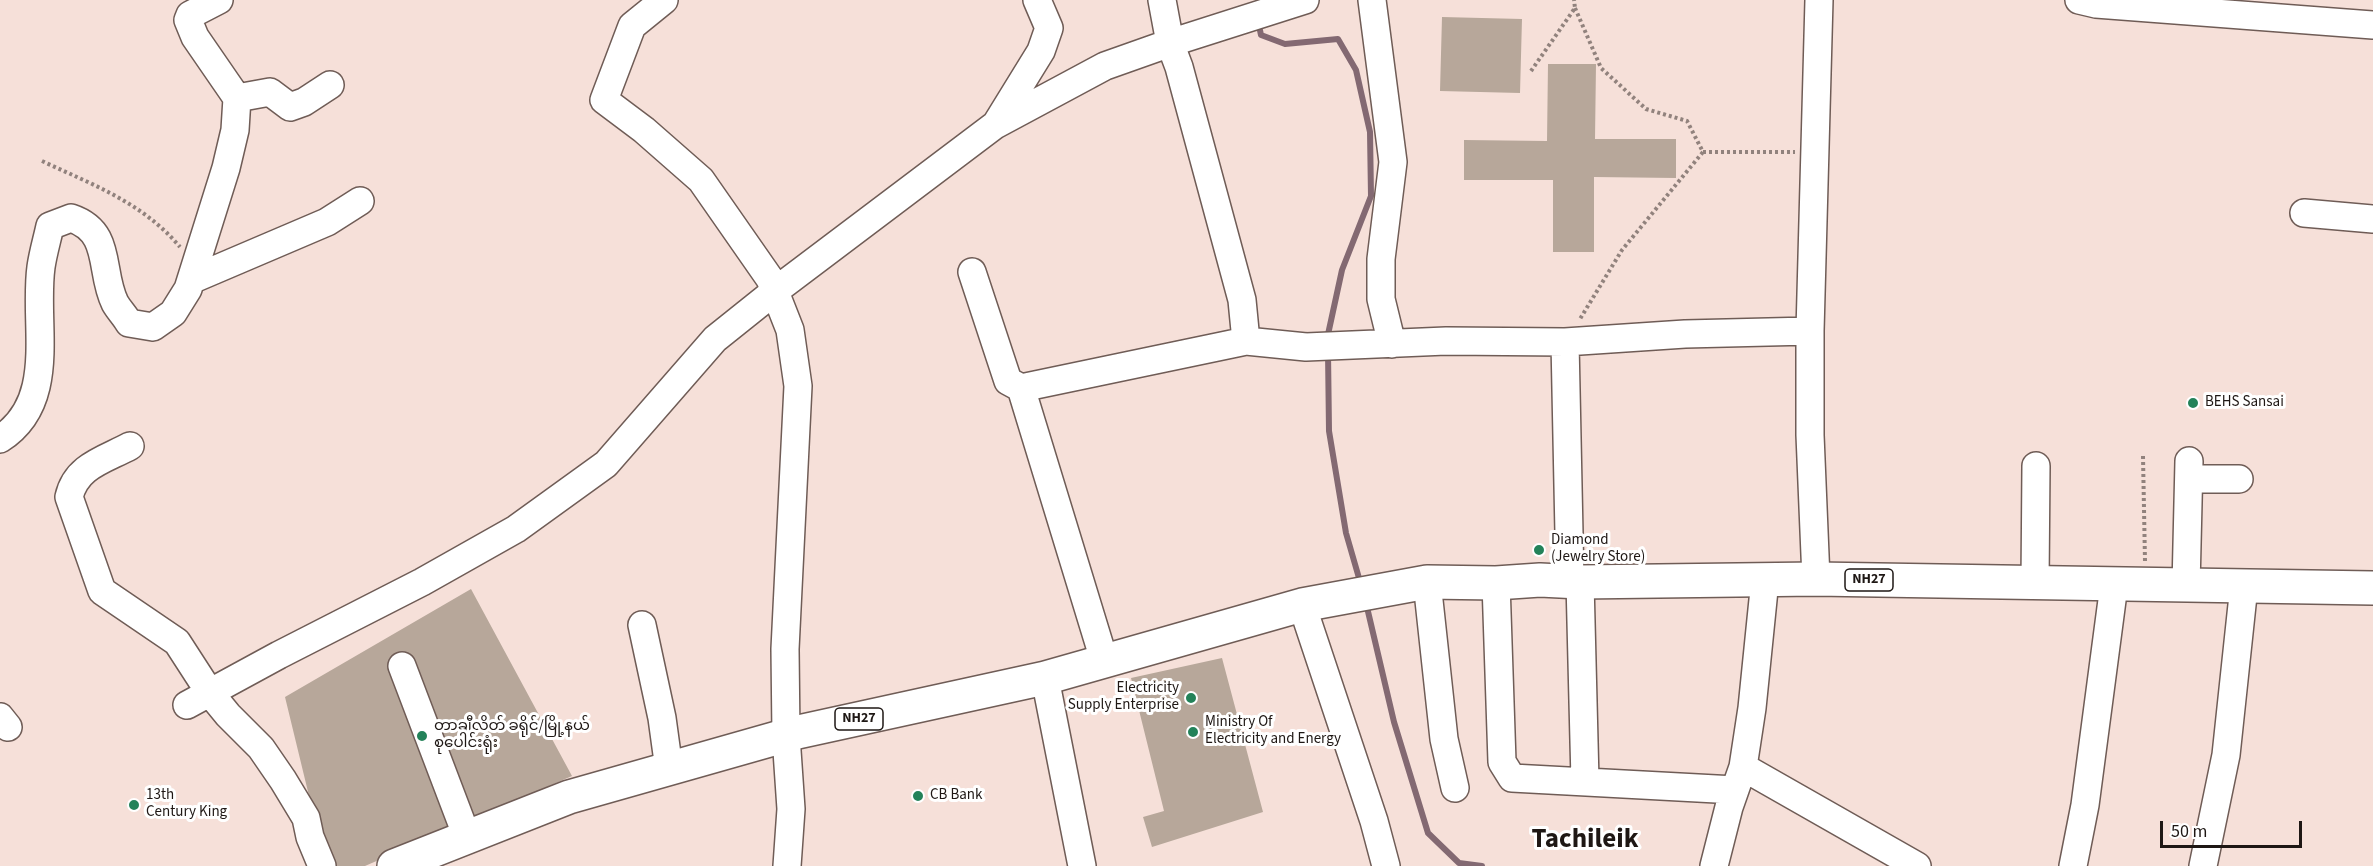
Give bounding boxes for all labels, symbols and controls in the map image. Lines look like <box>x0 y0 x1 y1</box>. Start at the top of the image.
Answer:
place label: BEHS Sansai <box>2205 394 2284 412</box>
marker: BEHS Sansai <box>2186 396 2200 410</box>
place label: Diamond (Jewelry Store) <box>1551 532 1645 567</box>
marker: Diamond (Jewelry Store) <box>1532 543 1546 557</box>
road number: NH27 <box>1845 569 1893 591</box>
place label: Electricity Supply Enterprise <box>1068 680 1179 715</box>
marker: Electricity Supply Enterprise <box>1184 691 1198 705</box>
road number: NH27 <box>835 708 883 730</box>
place label: Ministry Of Electricity and Energy <box>1205 714 1341 749</box>
place label: တာချီလိတ် ခရိုင်/မြို့နယ် စုပေါင်းရုံး <box>434 718 590 753</box>
marker: Ministry Of Electricity and Energy <box>1186 725 1200 739</box>
marker: တာချီလိတ် ခရိုင်/မြို့နယ် စုပေါင်းရုံး <box>415 729 429 743</box>
place label: 13th Century King <box>146 787 227 822</box>
place label: CB Bank <box>930 787 982 805</box>
marker: CB Bank <box>911 789 925 803</box>
marker: 13th Century King <box>127 798 141 812</box>
scale bar <box>2163 809 2306 847</box>
text: 50 m <box>2171 819 2207 844</box>
district label: Tachileik <box>1532 825 1638 857</box>

